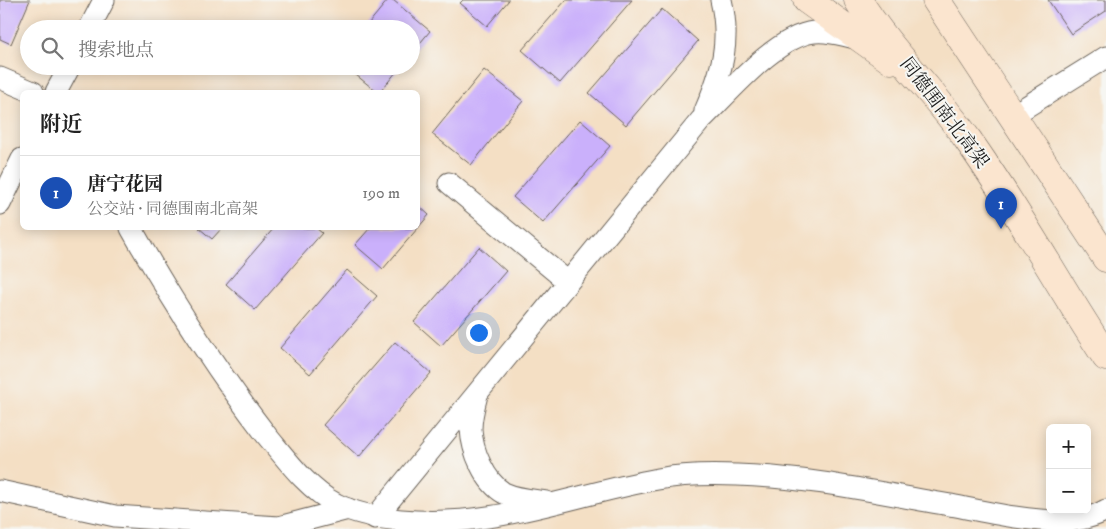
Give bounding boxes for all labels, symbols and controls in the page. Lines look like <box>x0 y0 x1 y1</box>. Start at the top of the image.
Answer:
search box <box>20 20 420 75</box>
icon: search <box>38 34 66 62</box>
text: 搜索地点 <box>78 39 154 62</box>
street label: 同德围南北高架 <box>895 53 993 173</box>
text: 附近 <box>40 112 82 138</box>
text: 唐宁花园 <box>87 173 163 196</box>
text: 1 <box>53 183 59 203</box>
text: 190 m <box>362 183 400 203</box>
pin: 1 <box>985 188 1017 229</box>
text: 公交站 · 同德围南北高架 <box>87 199 258 219</box>
your location <box>466 320 492 346</box>
map controls <box>1046 424 1091 514</box>
button: + <box>1046 424 1091 469</box>
button: − <box>1046 469 1091 514</box>

